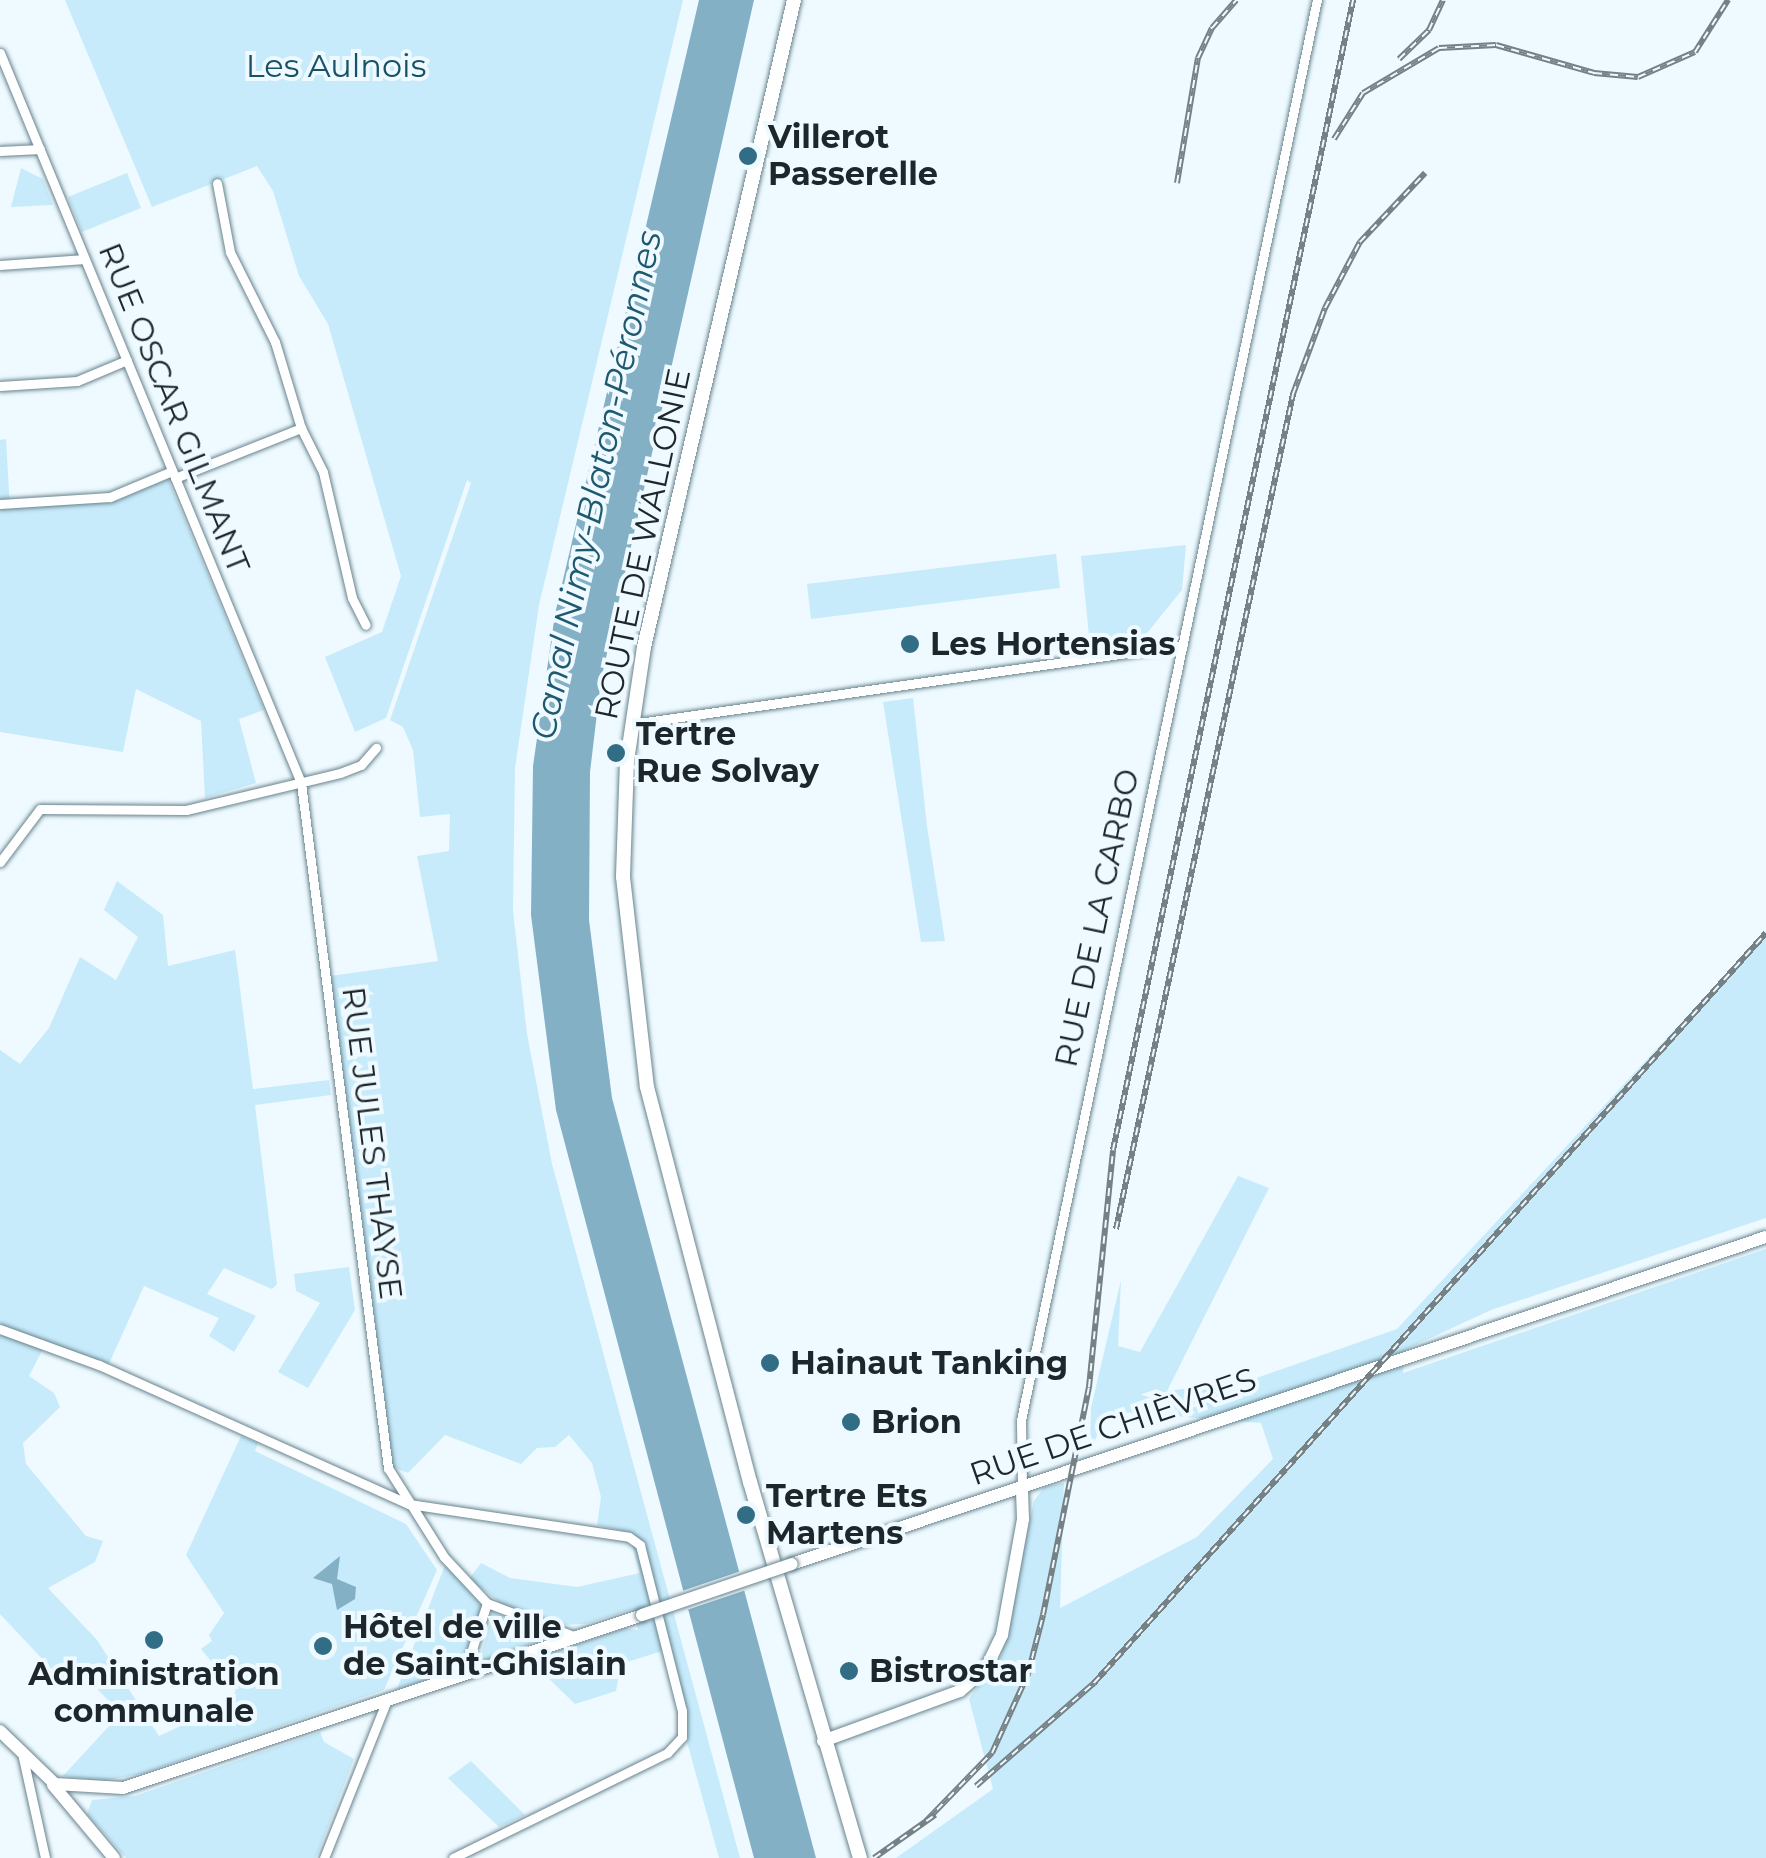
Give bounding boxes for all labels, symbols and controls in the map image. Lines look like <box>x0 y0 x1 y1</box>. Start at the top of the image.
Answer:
park label: Les Aulnois <box>246 47 426 85</box>
place label: Villerot Passerelle <box>768 119 938 194</box>
marker: Villerot Passerelle <box>737 145 759 167</box>
water label: Canal Nimy-Blaton-Péronnes <box>521 227 671 743</box>
street label: RUE OSCAR GILMANT <box>90 237 258 579</box>
street label: ROUTE DE WALLONIE <box>587 365 699 723</box>
place label: Les Hortensias <box>930 625 1176 663</box>
marker: Les Hortensias <box>899 633 921 655</box>
place label: Tertre Rue Solvay <box>636 716 819 791</box>
marker: Tertre Rue Solvay <box>605 742 627 764</box>
street label: RUE DE LA CARBO <box>1047 765 1147 1071</box>
street label: RUE JULES THAYSE <box>334 984 410 1302</box>
place label: Hainaut Tanking <box>790 1344 1068 1382</box>
marker: Hainaut Tanking <box>759 1352 781 1374</box>
street label: RUE DE CHIÈVRES <box>965 1360 1261 1494</box>
place label: Brion <box>871 1403 962 1441</box>
marker: Brion <box>840 1411 862 1433</box>
place label: Tertre Ets Martens <box>766 1478 927 1553</box>
marker: Tertre Ets Martens <box>735 1504 757 1526</box>
place label: Hôtel de ville de Saint-Ghislain <box>343 1609 627 1684</box>
marker: Administration communale <box>143 1629 165 1651</box>
marker: Hôtel de ville de Saint-Ghislain <box>312 1635 334 1657</box>
place label: Bistrostar <box>869 1652 1032 1690</box>
place label: Administration communale <box>28 1656 280 1731</box>
marker: Bistrostar <box>838 1660 860 1682</box>

